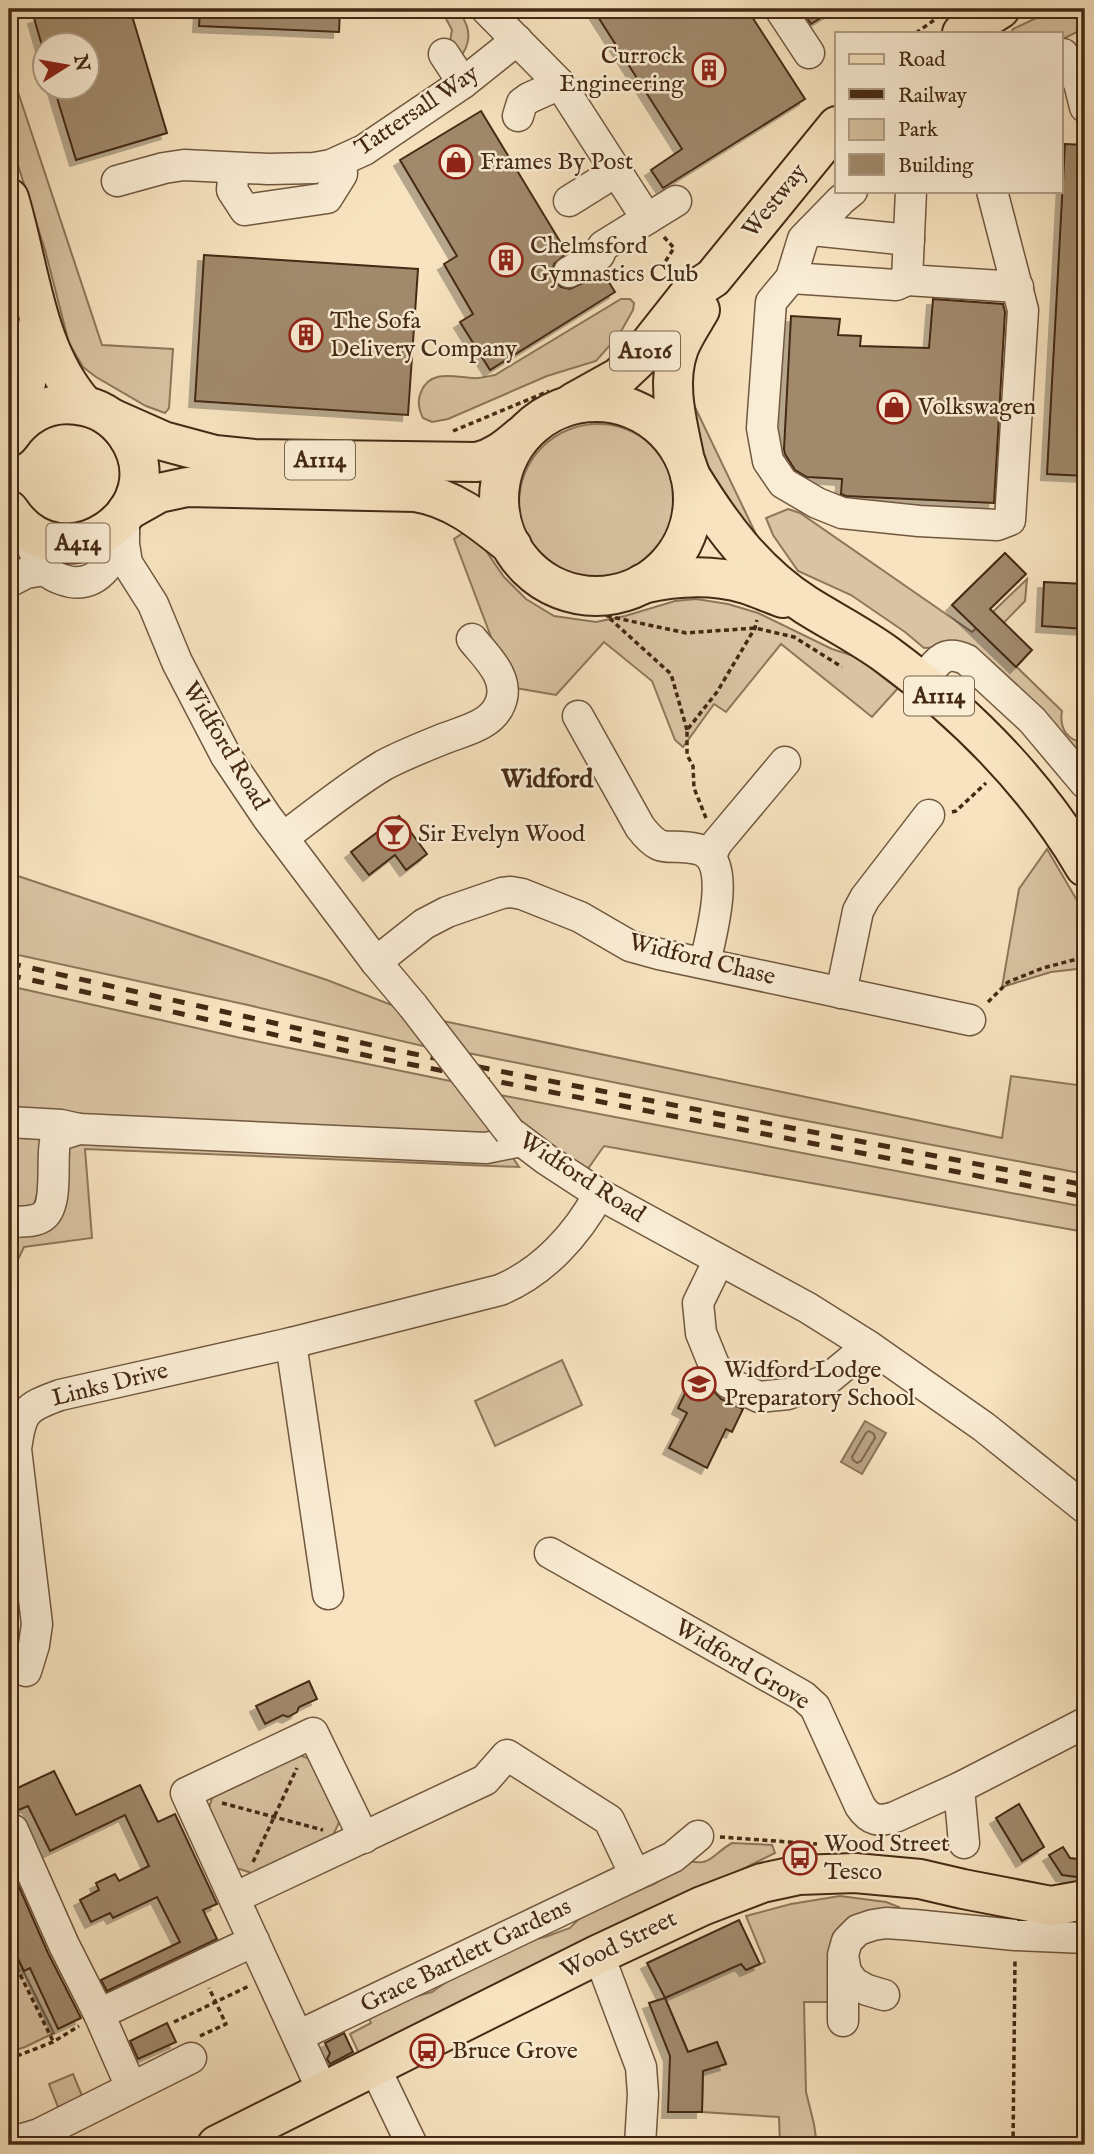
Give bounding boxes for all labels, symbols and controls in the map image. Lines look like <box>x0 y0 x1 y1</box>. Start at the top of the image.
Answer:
north arrow <box>32 32 102 102</box>
legend <box>835 32 1062 192</box>
place label: Currock Engineering <box>559 41 685 100</box>
text: Road <box>898 47 946 74</box>
building icon: Currock Engineering <box>690 51 728 89</box>
text: N <box>67 52 94 74</box>
street label: Tattersall Way <box>349 58 485 164</box>
text: Railway <box>898 83 968 110</box>
text: Park <box>898 117 939 144</box>
shop icon: Frames By Post <box>437 143 475 181</box>
place label: Frames By Post <box>480 147 633 178</box>
text: Building <box>898 153 974 180</box>
street label: Westway <box>736 157 815 245</box>
place label: Chelmsford Gymnastics Club <box>530 231 699 290</box>
building icon: Chelmsford Gymnastics Club <box>487 241 525 279</box>
place label: The Sofa Delivery Company <box>330 306 517 365</box>
building icon: The Sofa Delivery Company <box>287 316 325 354</box>
road number: A1016 <box>610 332 680 370</box>
shop icon: Volkswagen <box>875 388 913 426</box>
place label: Volkswagen <box>917 392 1036 423</box>
road number: A1114 <box>285 440 355 480</box>
road number: A414 <box>46 524 110 562</box>
street label: Widford Road <box>174 676 276 816</box>
road number: A1114 <box>904 676 974 716</box>
district label: Widford <box>500 763 594 796</box>
bar icon: Sir Evelyn Wood <box>375 815 413 853</box>
place label: Sir Evelyn Wood <box>418 819 585 850</box>
street label: Widford Chase <box>625 927 779 993</box>
street label: Widford Road <box>513 1126 651 1230</box>
place label: Widford Lodge Preparatory School <box>724 1355 915 1414</box>
street label: Links Drive <box>49 1356 171 1414</box>
school or university icon: Widford Lodge Preparatory School <box>680 1365 718 1403</box>
street label: Widford Grove <box>669 1612 815 1718</box>
place label: Wood Street Tesco <box>824 1829 949 1888</box>
bus stop icon: Wood Street Tesco <box>781 1839 819 1877</box>
street label: Grace Bartlett Gardens <box>356 1892 576 2020</box>
street label: Wood Street <box>556 1904 682 1986</box>
bus stop icon: Bruce Grove <box>408 2032 446 2070</box>
place label: Bruce Grove <box>452 2036 578 2067</box>

